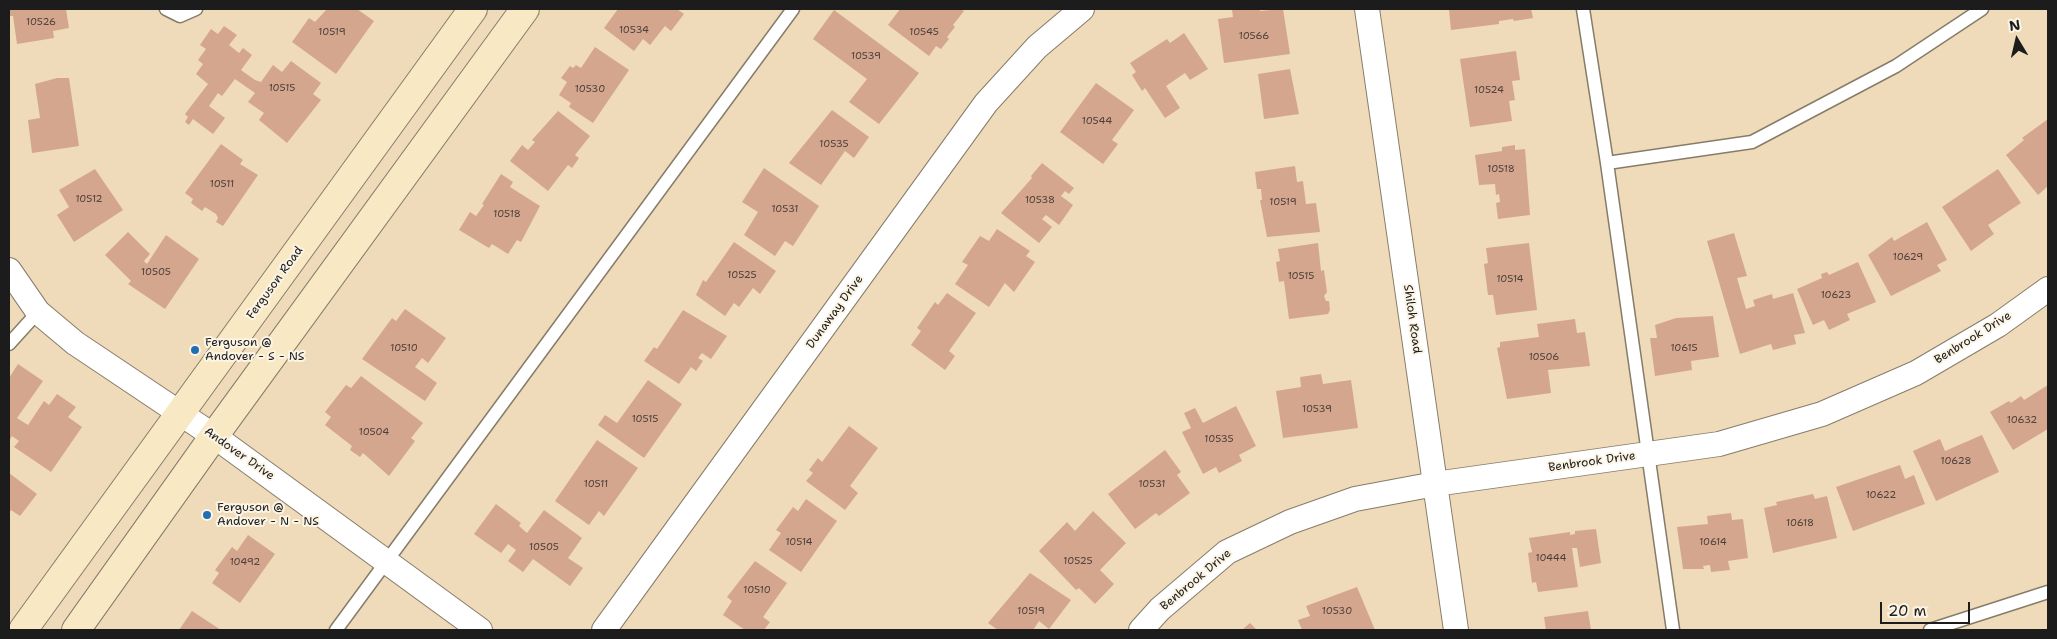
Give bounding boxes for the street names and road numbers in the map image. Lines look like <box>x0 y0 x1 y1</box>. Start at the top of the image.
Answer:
street label: Ferguson Road <box>244 244 306 322</box>
street label: Dunaway Drive <box>804 272 866 352</box>
street label: Shiloh Road <box>1400 284 1424 354</box>
street label: Benbrook Drive <box>1932 309 2014 367</box>
street label: Andover Drive <box>201 424 277 484</box>
street label: Benbrook Drive <box>1547 449 1637 475</box>
street label: Benbrook Drive <box>1158 546 1234 614</box>

